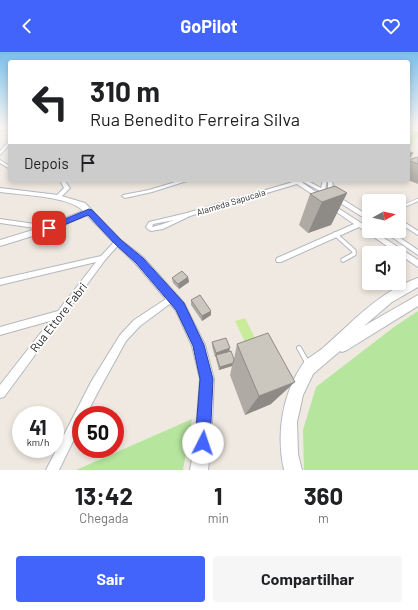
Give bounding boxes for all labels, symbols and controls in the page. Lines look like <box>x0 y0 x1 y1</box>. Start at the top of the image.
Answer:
icon: back <box>16 15 38 37</box>
text: GoPilot <box>180 15 238 37</box>
icon: heart <box>380 15 402 37</box>
text: 310 m <box>90 74 160 108</box>
icon: left <box>24 76 76 128</box>
text: Rua Benedito Ferreira Silva <box>90 108 300 130</box>
icon: arrive <box>77 152 99 174</box>
text: Depois <box>24 154 69 172</box>
street label: Alameda Sapucaia <box>195 186 267 218</box>
north arrow <box>362 194 406 238</box>
map controls <box>362 194 406 290</box>
pin <box>32 211 66 245</box>
icon: arrive <box>38 217 60 239</box>
button: sound <box>362 246 406 290</box>
street label: Rua Ettore Fabri <box>27 279 89 355</box>
speed limit sign: 50 <box>72 406 124 458</box>
text: 41 <box>29 415 47 439</box>
position arrow <box>182 422 224 464</box>
text: km/h <box>27 436 49 448</box>
text: 13:42 <box>75 481 133 510</box>
text: 1 <box>214 481 223 510</box>
text: 360 <box>304 481 343 510</box>
text: Chegada <box>79 510 128 526</box>
text: min <box>208 510 229 526</box>
text: m <box>318 510 329 526</box>
button: Sair <box>16 556 205 602</box>
button: Compartilhar <box>213 556 402 602</box>

